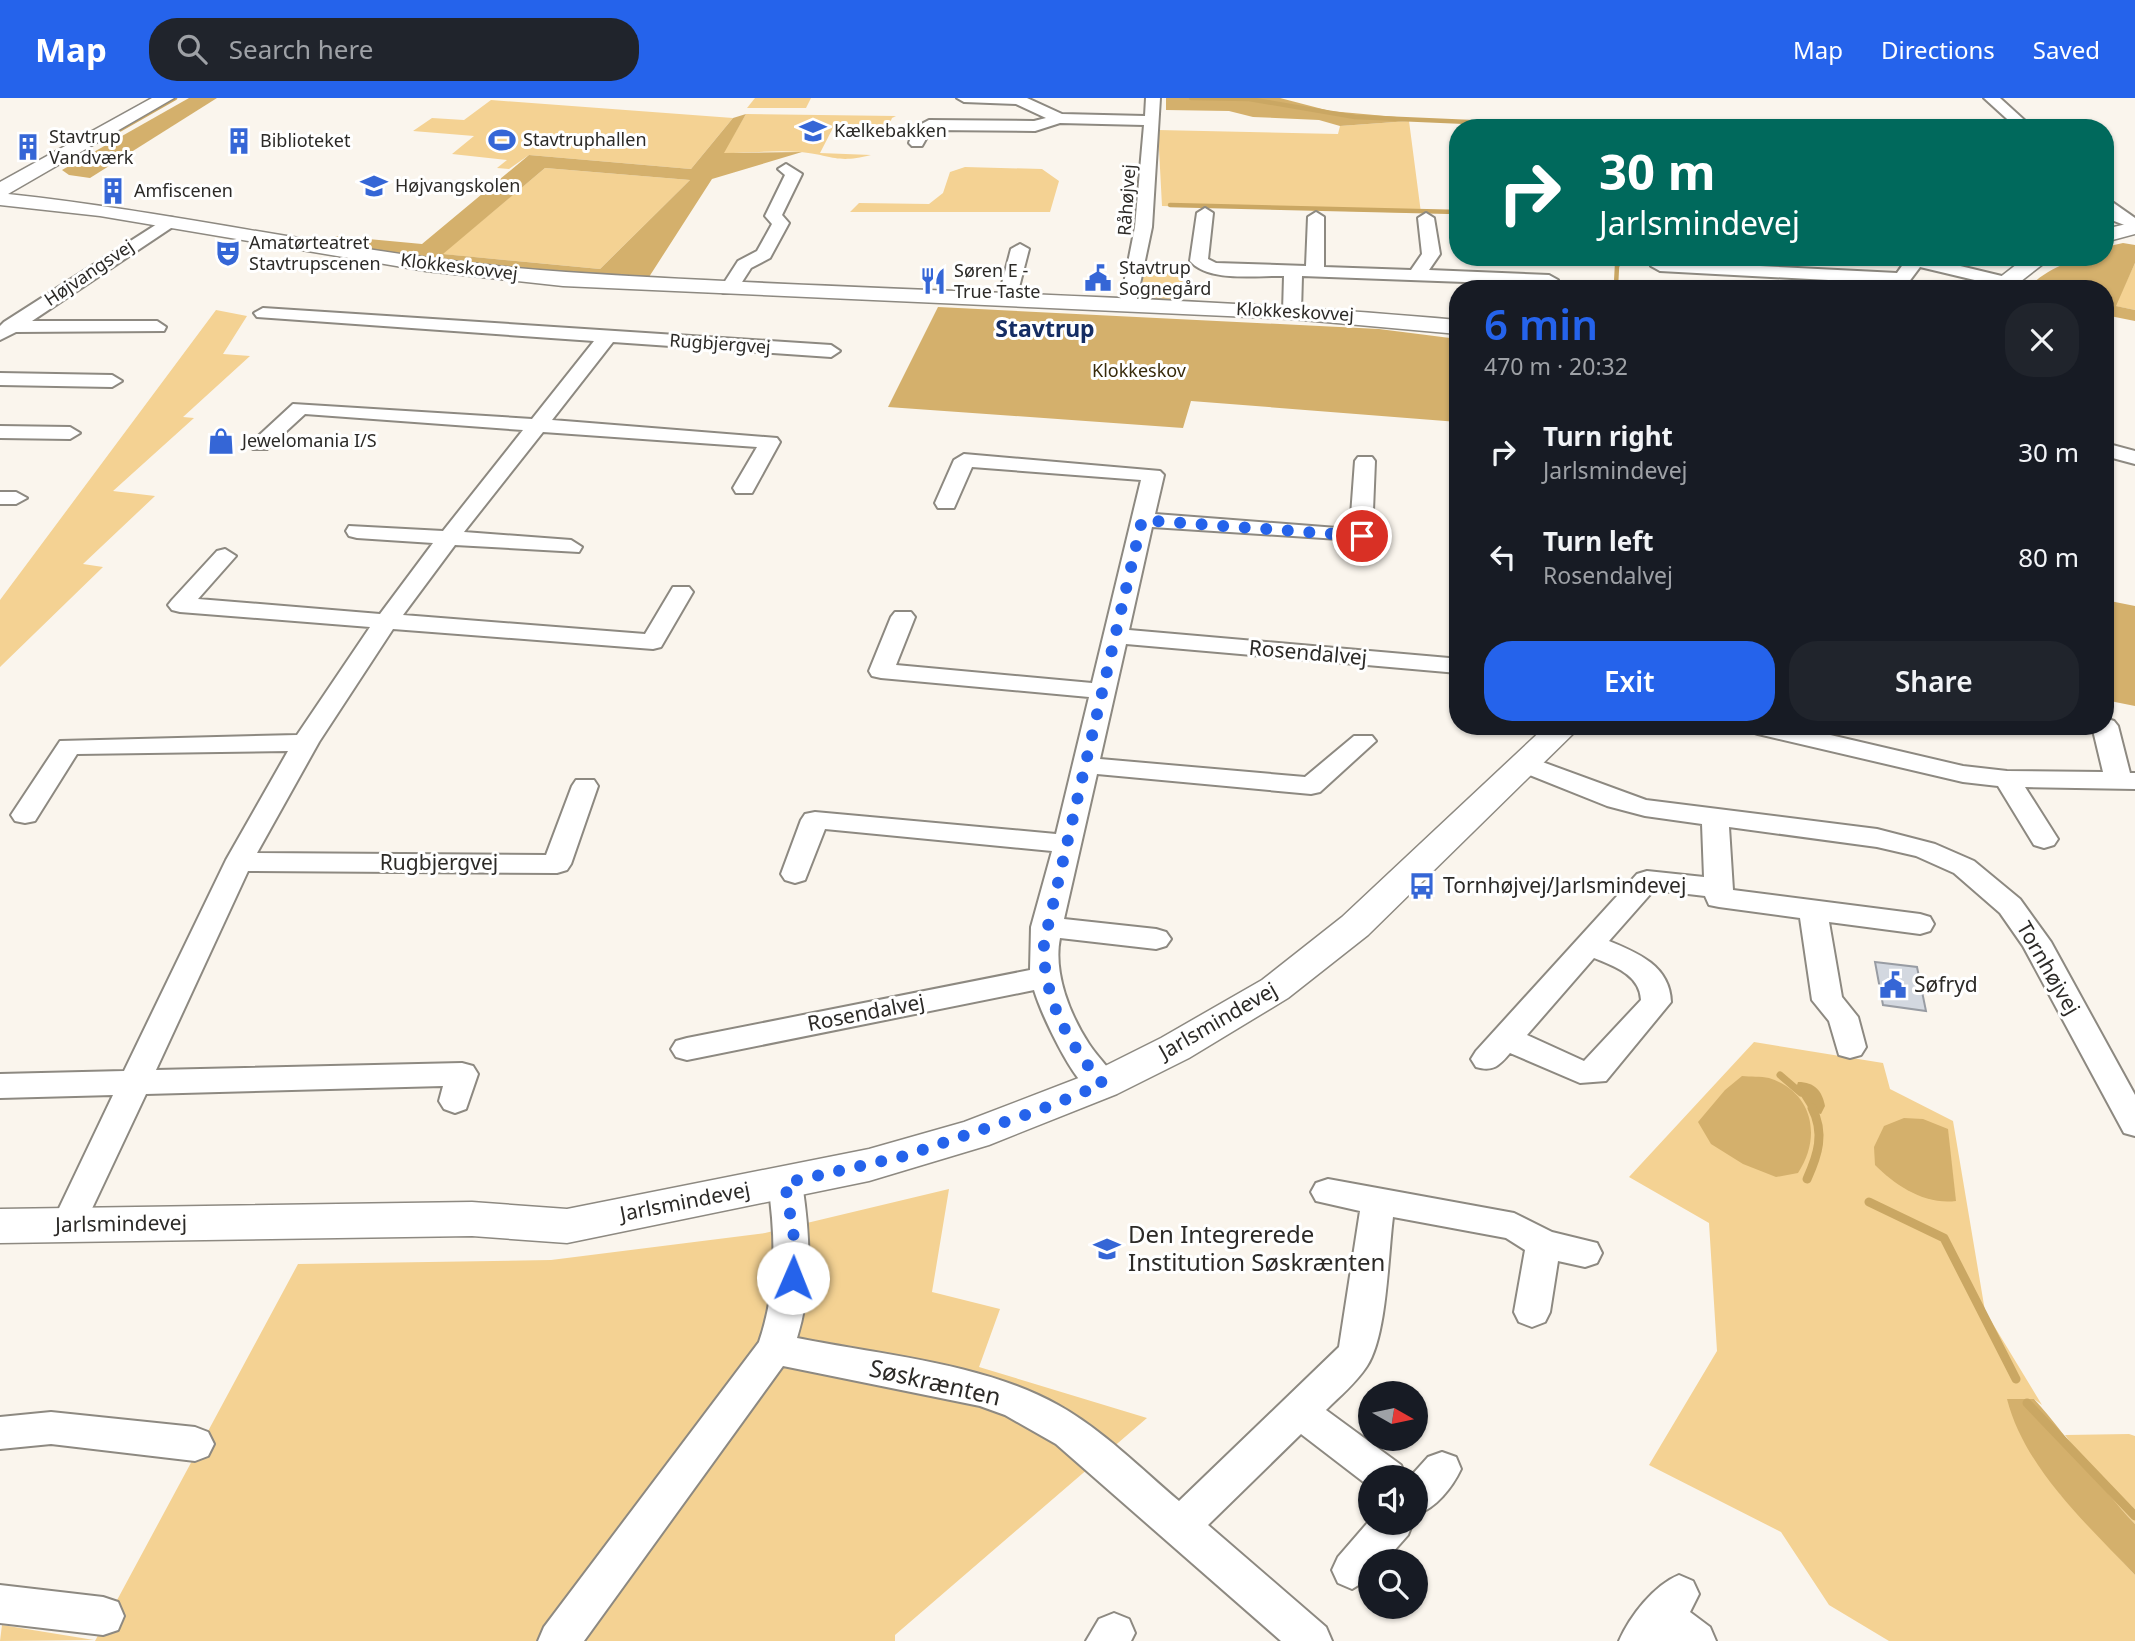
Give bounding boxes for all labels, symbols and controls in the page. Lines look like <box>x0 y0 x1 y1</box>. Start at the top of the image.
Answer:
search box <box>149 18 639 81</box>
text: Map <box>35 27 107 72</box>
icon: search <box>173 30 211 68</box>
text: Search here <box>229 31 373 67</box>
text: Map <box>1793 33 1843 66</box>
text: Directions <box>1881 33 1995 66</box>
text: Saved <box>2033 33 2100 66</box>
school or university icon: Kælkebakken <box>798 116 828 146</box>
place label: Kælkebakken <box>834 118 947 142</box>
place label: Stavtrup Vandværk <box>49 124 134 169</box>
sports icon: Stavtruphallen <box>487 125 517 155</box>
building icon: Biblioteket <box>224 126 254 156</box>
place label: Stavtruphallen <box>523 127 647 151</box>
place label: Biblioteket <box>260 128 351 152</box>
building icon: Stavtrup Vandværk <box>13 132 43 162</box>
text: 30 m <box>1599 138 1716 204</box>
icon: right <box>1484 147 1575 238</box>
street label: Råhøjvej <box>1112 163 1140 237</box>
school or university icon: Højvangskolen <box>359 171 389 201</box>
place label: Højvangskolen <box>395 173 520 197</box>
building icon: Amfiscenen <box>98 176 128 206</box>
place label: Amfiscenen <box>134 178 233 202</box>
text: Jarlsmindevej <box>1599 201 1800 244</box>
place label: Amatørteatret Stavtrupscenen <box>249 230 381 275</box>
street label: Højvangsvej <box>39 233 138 311</box>
theatre icon: Amatørteatret Stavtrupscenen <box>213 238 243 268</box>
street label: Klokkeskovvej <box>399 247 519 285</box>
place label: Stavtrup Sognegård <box>1119 255 1211 300</box>
place label: Søren E - True Taste <box>954 258 1040 303</box>
public building icon: Stavtrup Sognegård <box>1083 263 1113 293</box>
restaurant icon: Søren E - True Taste <box>918 266 948 296</box>
text: 6 min <box>1484 295 1598 352</box>
street label: Klokkeskovvej <box>1236 296 1355 326</box>
button: close <box>2005 303 2079 377</box>
district label: Stavtrup <box>995 312 1095 344</box>
street label: Rugbjergvej <box>669 327 772 359</box>
text: 470 m · 20:32 <box>1484 350 1628 382</box>
park label: Klokkeskov <box>1092 358 1187 382</box>
text: Turn right <box>1543 418 1673 454</box>
shop icon: Jewelomania I/S <box>206 426 236 456</box>
place label: Jewelomania I/S <box>240 428 377 452</box>
icon: right <box>1484 433 1522 471</box>
text: 30 m <box>2018 434 2079 470</box>
text: Jarlsmindevej <box>1543 454 1688 486</box>
pin <box>1332 506 1392 566</box>
icon: arrive <box>1343 517 1381 555</box>
text: Turn left <box>1543 523 1654 559</box>
icon: left <box>1484 538 1522 576</box>
text: 80 m <box>2018 539 2079 575</box>
text: Rosendalvej <box>1543 559 1673 591</box>
street label: Rosendalvej <box>1248 633 1368 671</box>
button: Exit <box>1484 641 1775 721</box>
button: Share <box>1789 641 2079 721</box>
street label: Rugbjergvej <box>380 848 498 876</box>
bus stop icon: Tornhøjvej/Jarlsmindevej <box>1407 871 1437 901</box>
place label: Tornhøjvej/Jarlsmindevej <box>1443 871 1686 899</box>
street label: Tornhøjvej <box>2011 916 2087 1019</box>
public building icon: Søfryd <box>1878 970 1908 1000</box>
place label: Søfryd <box>1914 970 1978 998</box>
street label: Jarlsmindevej <box>1152 975 1282 1066</box>
street label: Rosendalvej <box>805 987 927 1037</box>
street label: Jarlsmindevej <box>615 1175 752 1228</box>
street label: Jarlsmindevej <box>53 1208 187 1238</box>
place label: Den Integrerede Institution Søskrænten <box>1128 1217 1385 1278</box>
school or university icon: Den Integrerede Institution Søskrænten <box>1092 1234 1122 1264</box>
position arrow <box>756 1241 830 1315</box>
street label: Søskrænten <box>866 1350 1004 1413</box>
north arrow <box>1358 1381 1428 1451</box>
map controls <box>1358 1381 1428 1619</box>
button: sound <box>1358 1465 1428 1535</box>
button: search <box>1358 1549 1428 1619</box>

